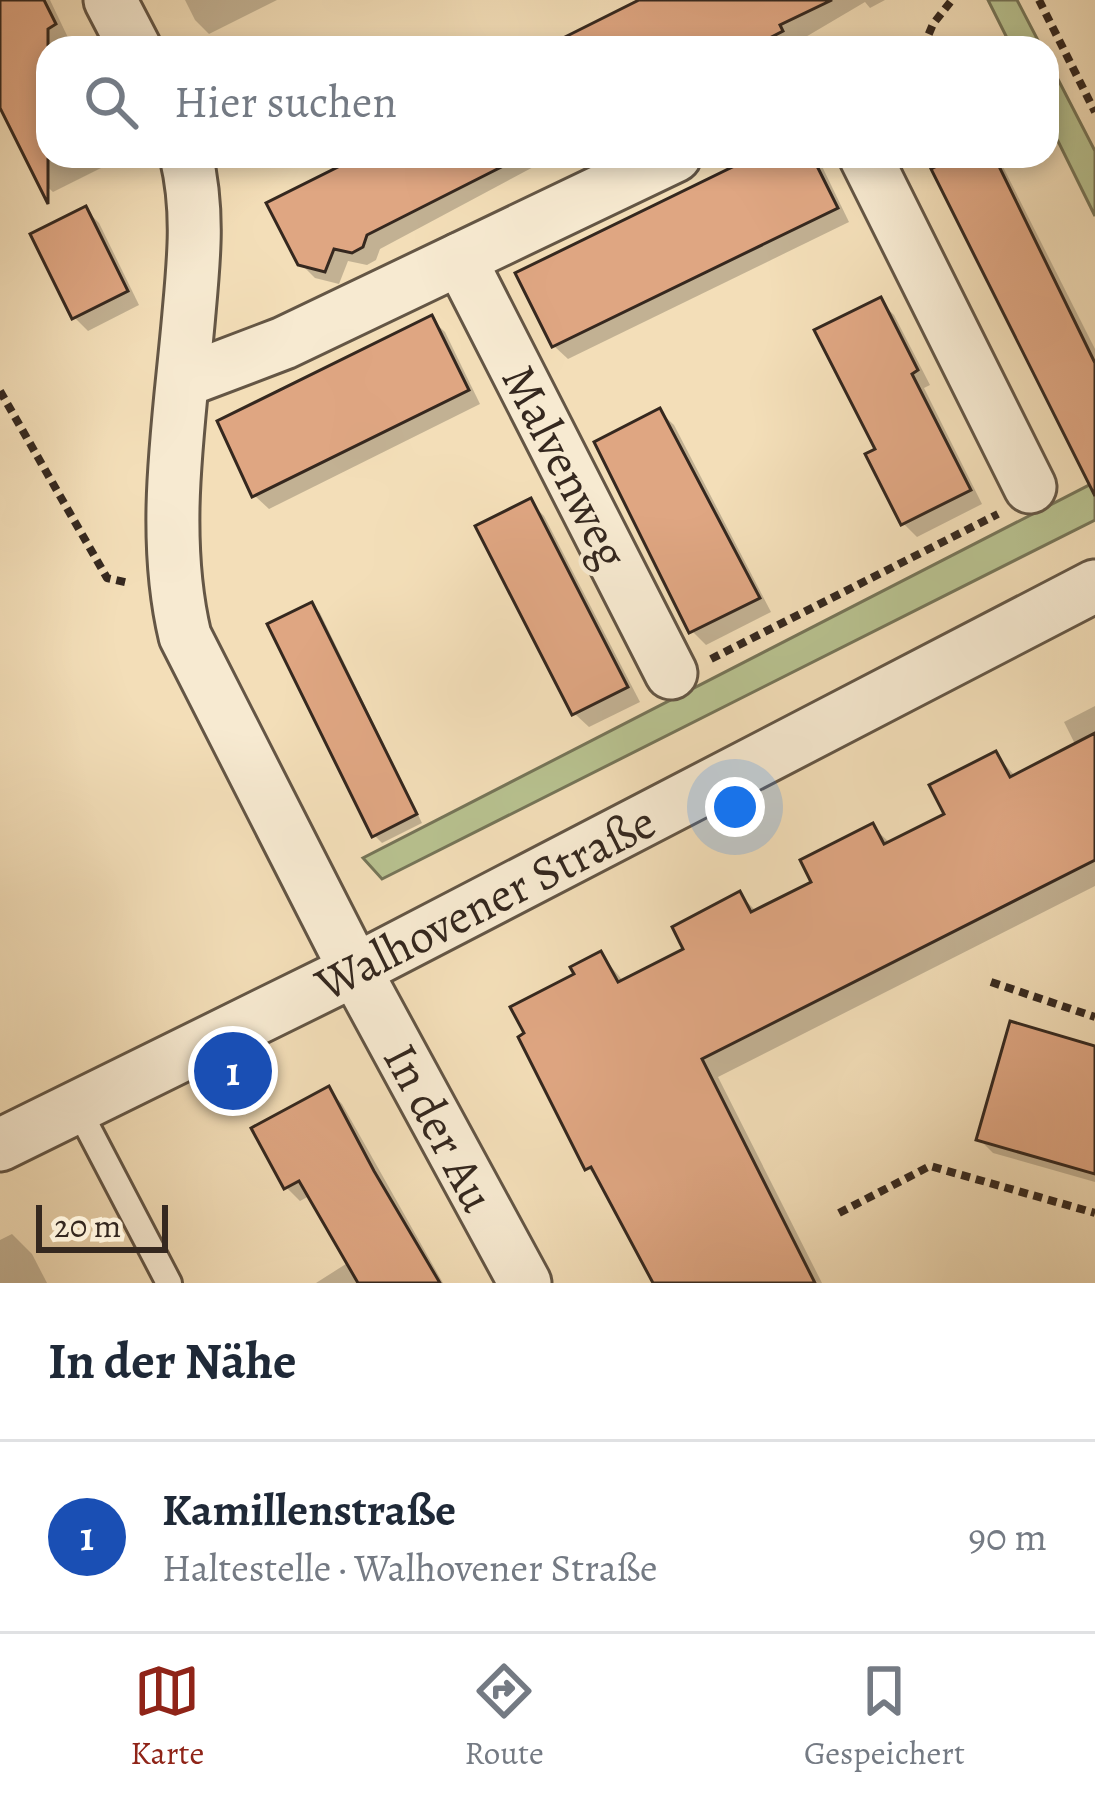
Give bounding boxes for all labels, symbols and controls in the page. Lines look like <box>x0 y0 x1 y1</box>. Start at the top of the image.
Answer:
search box <box>36 36 1059 168</box>
icon: search <box>78 69 144 135</box>
text: Hier suchen <box>174 71 397 133</box>
street label: Malvenweg <box>486 354 644 579</box>
your location <box>705 777 765 837</box>
street label: Walhovener Straße <box>303 789 667 1017</box>
pin: 1 <box>194 1026 272 1116</box>
street label: In der Au <box>368 1032 511 1223</box>
scale bar <box>36 1199 168 1252</box>
text: 20 m <box>54 1203 121 1248</box>
text: In der Nähe <box>48 1326 297 1396</box>
text: Kamillenstraße <box>162 1479 456 1541</box>
text: 1 <box>80 1510 94 1563</box>
text: 90 m <box>968 1510 1047 1563</box>
text: Haltestelle · Walhovener Straße <box>162 1541 657 1594</box>
tab: Karte <box>130 1658 204 1775</box>
tab: Route <box>465 1658 544 1775</box>
tab: Gespeichert <box>804 1658 965 1775</box>

